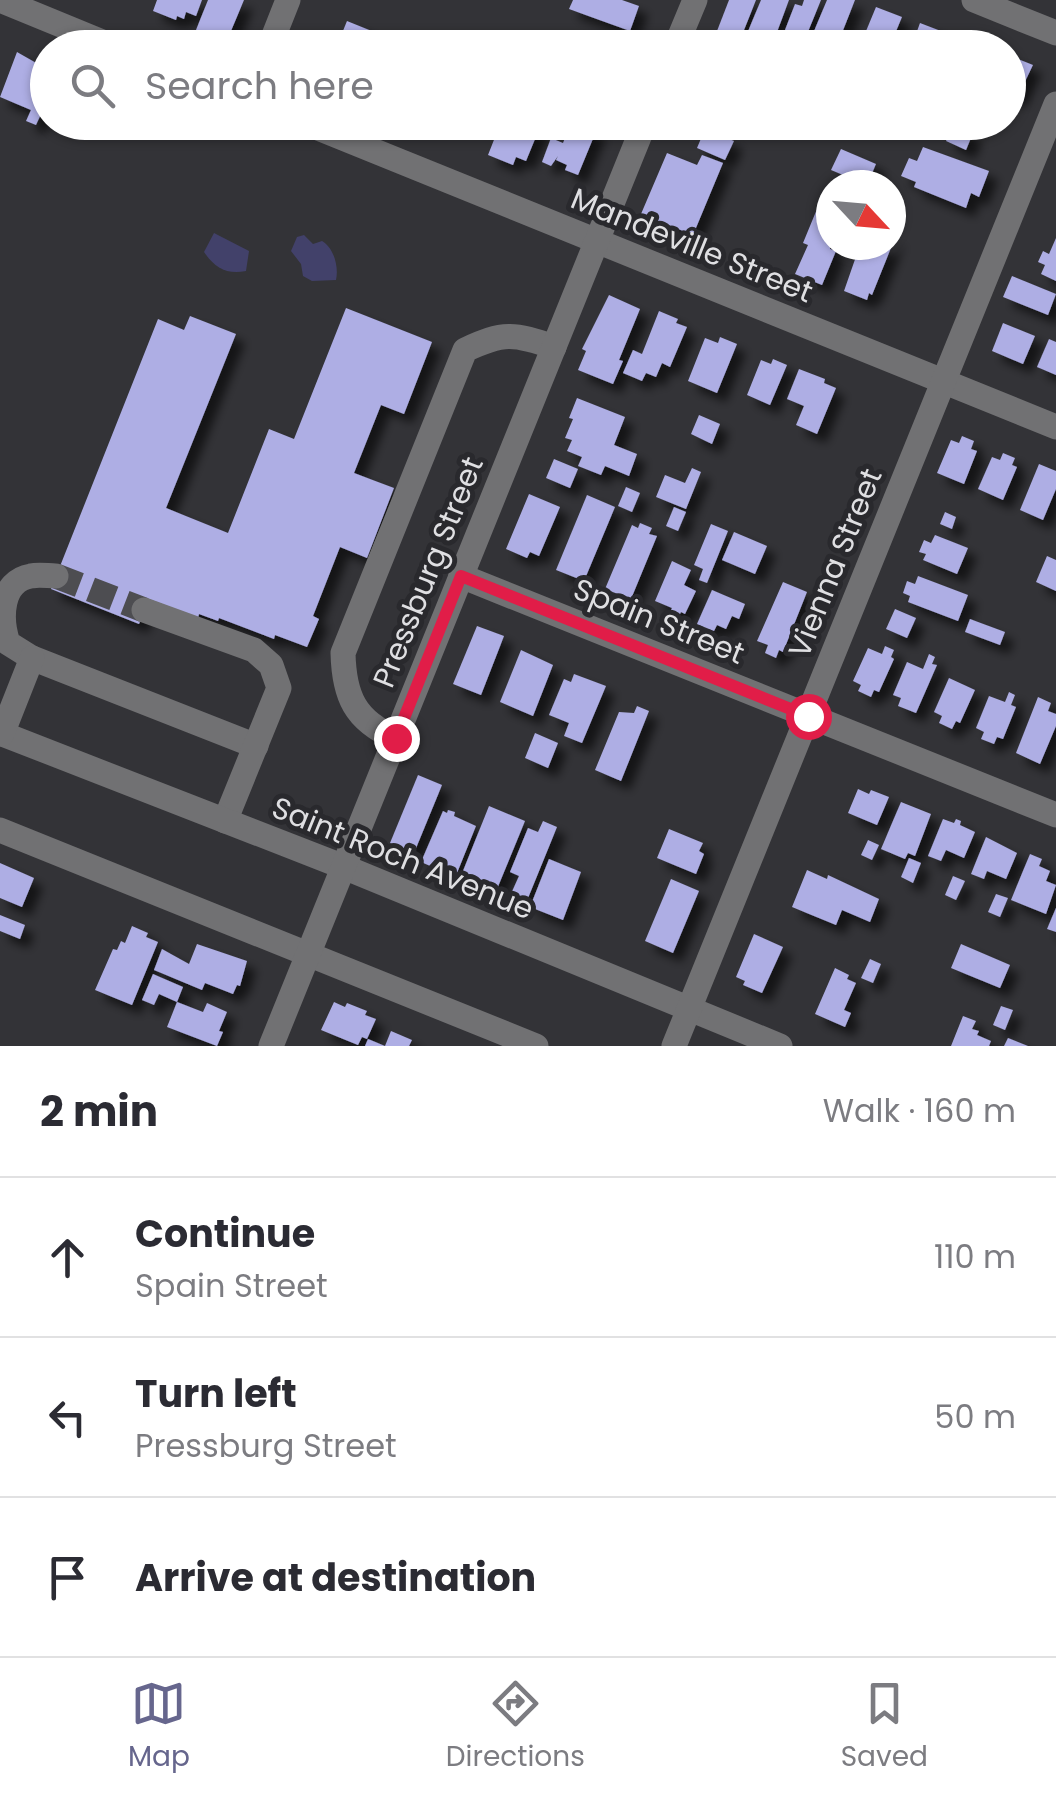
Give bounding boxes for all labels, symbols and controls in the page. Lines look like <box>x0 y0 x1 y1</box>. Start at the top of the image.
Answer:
search box <box>30 30 1026 140</box>
icon: search <box>65 58 120 113</box>
text: Search here <box>145 59 374 112</box>
north arrow <box>816 170 906 260</box>
street label: Mandeville Street <box>565 177 819 313</box>
street label: Pressburg Street <box>362 450 494 694</box>
street label: Vienna Street <box>777 462 893 664</box>
street label: Spain Street <box>567 567 751 675</box>
route start <box>786 694 832 740</box>
route end <box>374 716 420 762</box>
street label: Saint Roch Avenue <box>266 786 540 930</box>
text: 2 min <box>40 1082 158 1141</box>
text: Walk · 160 m <box>823 1088 1016 1133</box>
text: Continue <box>135 1207 315 1260</box>
icon: ahead <box>40 1230 95 1285</box>
text: 110 m <box>934 1234 1016 1279</box>
text: Spain Street <box>135 1263 328 1308</box>
text: Turn left <box>135 1367 297 1420</box>
icon: left <box>40 1390 95 1445</box>
text: 50 m <box>934 1394 1016 1439</box>
text: Pressburg Street <box>135 1423 397 1468</box>
icon: arrive <box>40 1550 95 1605</box>
text: Arrive at destination <box>135 1551 536 1604</box>
tab: Map <box>128 1676 190 1778</box>
tab: Directions <box>446 1676 585 1778</box>
tab: Saved <box>841 1676 928 1778</box>

